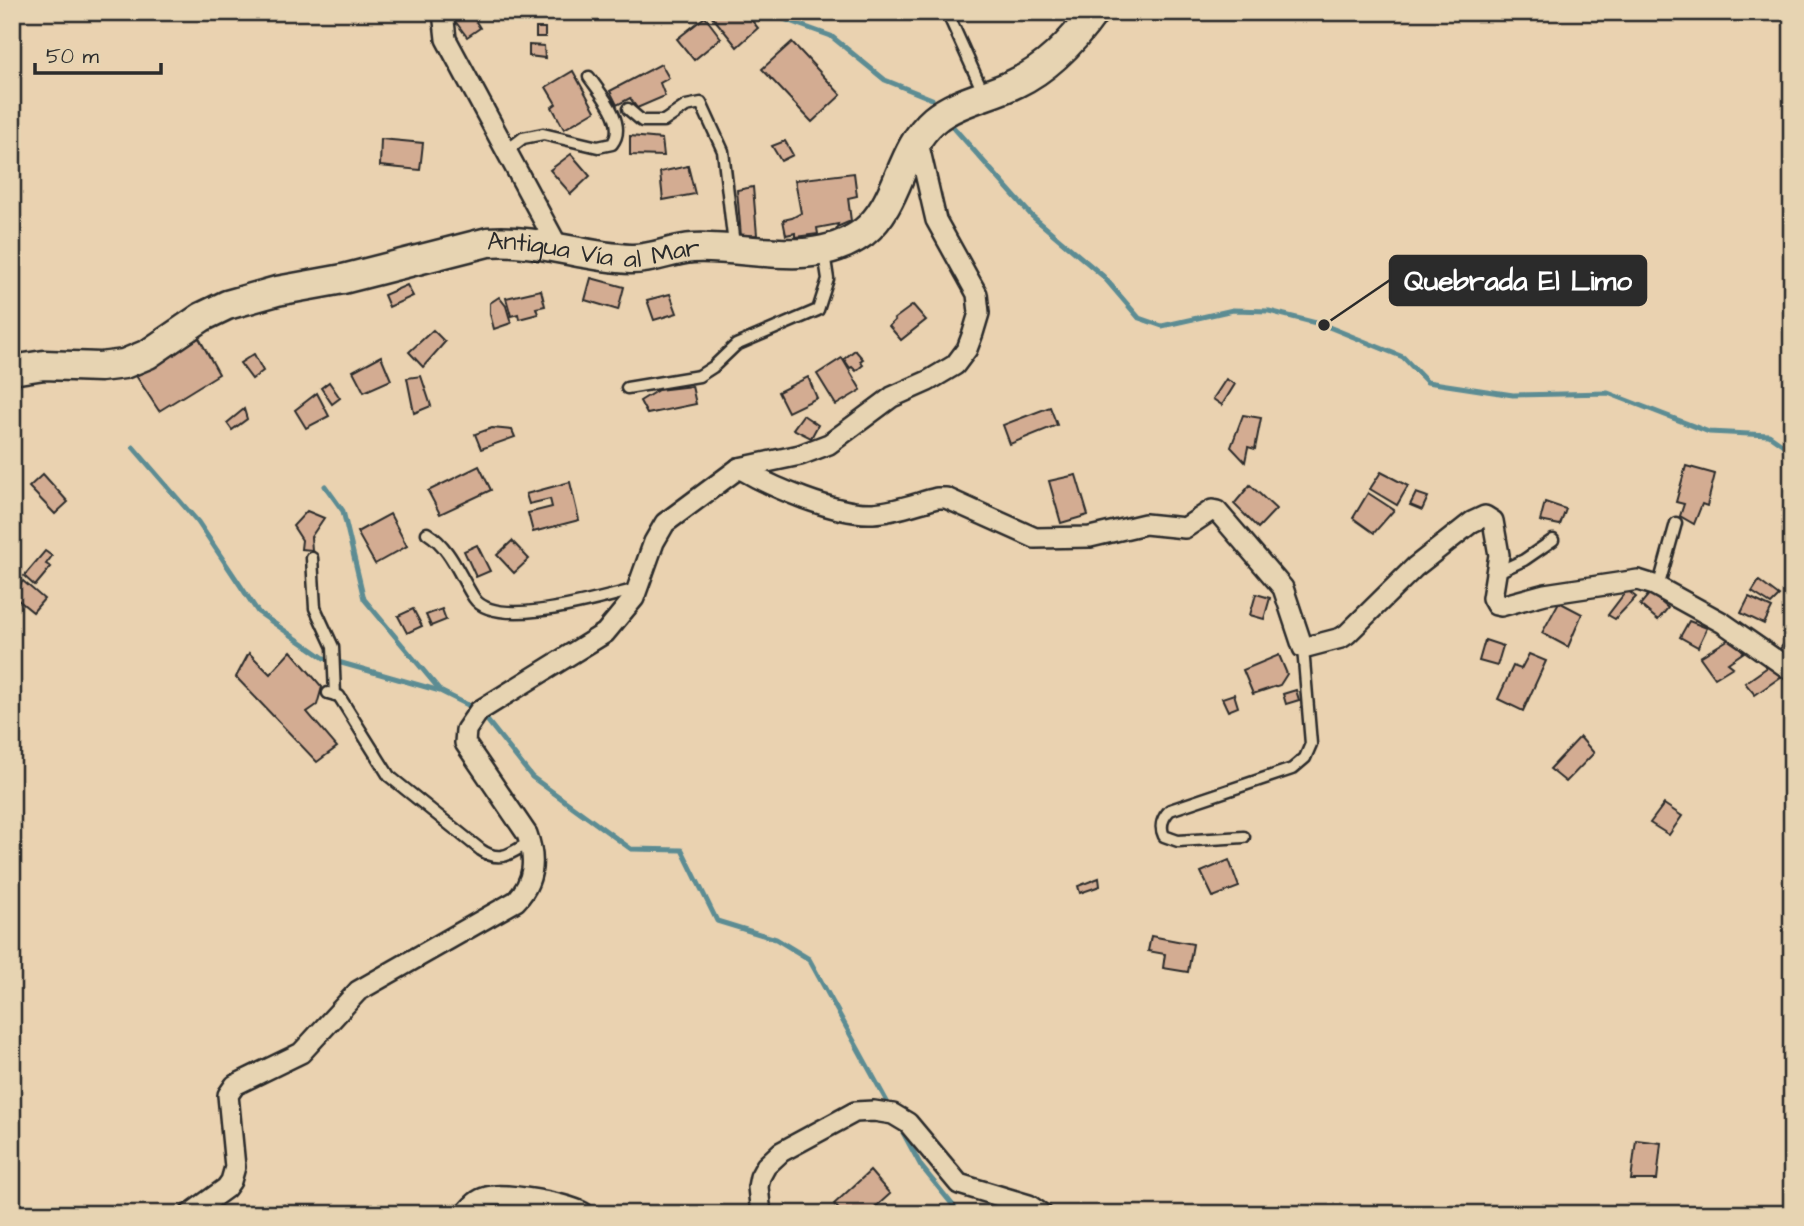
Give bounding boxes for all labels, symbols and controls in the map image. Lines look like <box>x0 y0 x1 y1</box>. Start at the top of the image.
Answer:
scale bar <box>35 32 161 76</box>
text: 50 m <box>46 42 100 71</box>
street label: Antigua Vía al Mar <box>486 223 701 277</box>
callout: Quebrada El Limo <box>1390 256 1646 305</box>
text: Quebrada El Limo <box>1404 262 1632 301</box>

